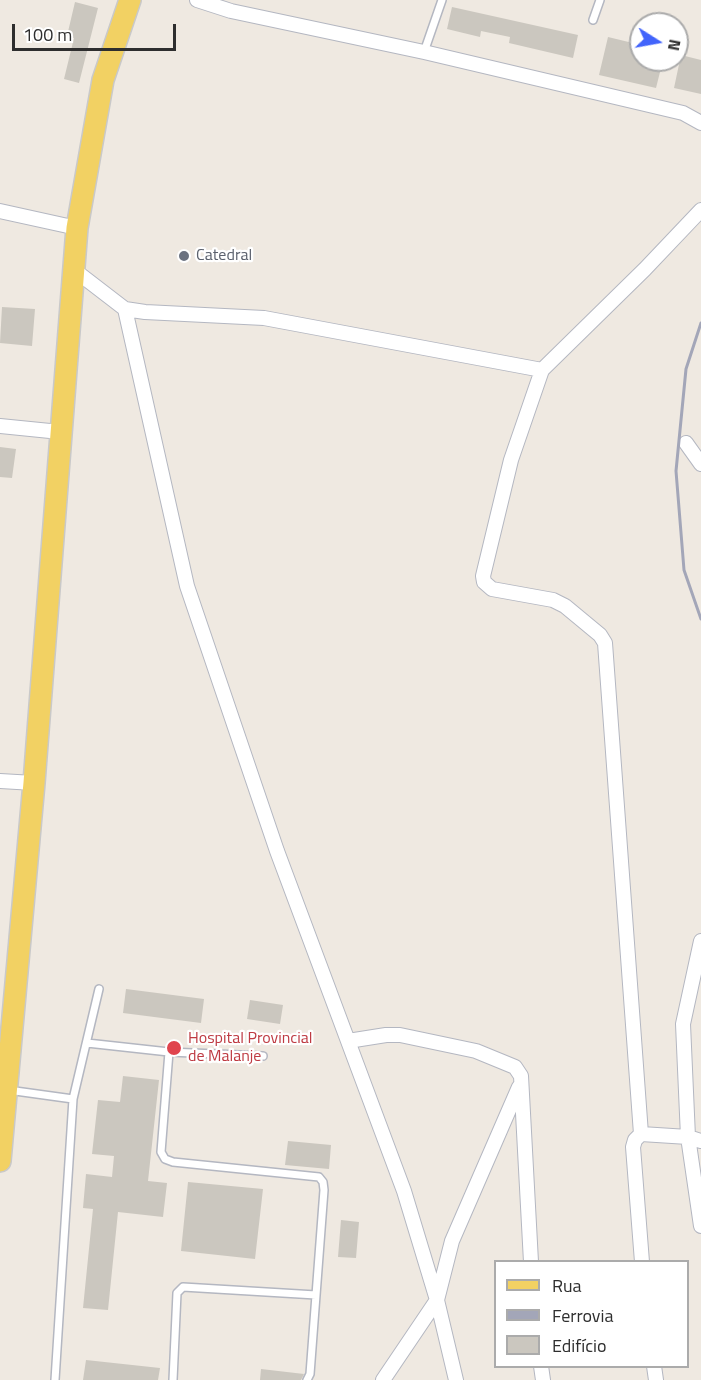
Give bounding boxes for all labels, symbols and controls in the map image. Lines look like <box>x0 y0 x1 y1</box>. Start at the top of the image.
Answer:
scale bar <box>15 12 178 50</box>
north arrow <box>629 12 689 72</box>
text: 100 m <box>23 21 72 48</box>
text: N <box>662 37 688 53</box>
place label: Catedral <box>196 246 252 266</box>
marker: Catedral <box>177 249 191 263</box>
place label: Hospital Provincial de Malanje <box>188 1029 313 1067</box>
marker: Hospital Provincial de Malanje <box>165 1039 183 1057</box>
legend <box>494 1260 689 1368</box>
text: Rua <box>552 1272 582 1299</box>
text: Ferrovia <box>552 1302 613 1329</box>
text: Edifício <box>552 1332 606 1359</box>

